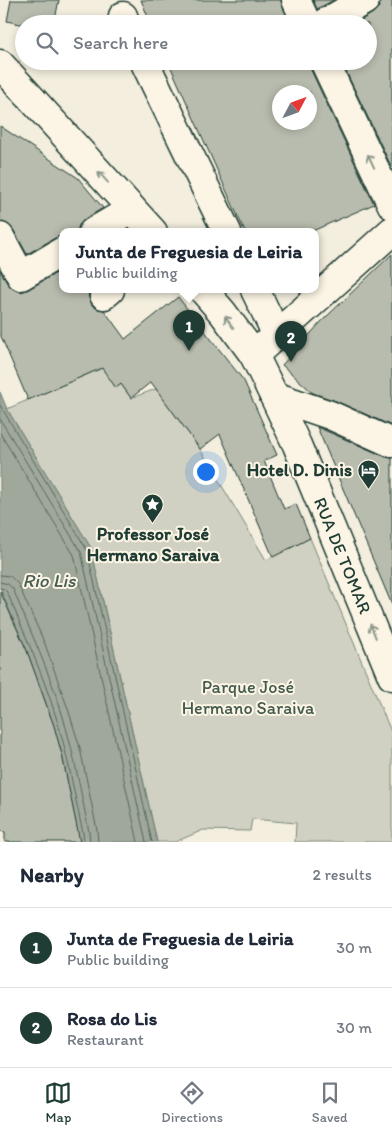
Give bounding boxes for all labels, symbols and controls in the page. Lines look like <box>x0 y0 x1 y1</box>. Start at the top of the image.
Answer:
search box <box>15 15 377 70</box>
icon: search <box>33 29 61 57</box>
text: Search here <box>73 31 168 54</box>
north arrow <box>272 85 317 130</box>
one-way arrow <box>366 154 376 169</box>
one-way arrow <box>97 170 109 183</box>
popup <box>59 228 319 293</box>
text: Junta de Freguesia de Leiria <box>76 240 302 263</box>
text: Public building <box>76 263 178 282</box>
pin: 1 <box>173 310 205 351</box>
one-way arrow <box>224 315 234 329</box>
pin: 2 <box>275 321 307 362</box>
hotel icon: Hotel D. Dinis <box>356 458 380 489</box>
your location <box>193 459 219 485</box>
place label: Hotel D. Dinis <box>247 459 352 481</box>
place icon: Professor José Hermano Saraiva <box>141 492 165 523</box>
street label: RUA DE TOMAR <box>309 494 376 617</box>
place label: Professor José Hermano Saraiva <box>87 523 220 566</box>
water label: Rio Lis <box>22 569 77 592</box>
one-way arrow <box>368 624 378 639</box>
park label: Parque José Hermano Saraiva <box>182 676 315 719</box>
text: Nearby <box>20 862 84 887</box>
text: 2 results <box>312 865 372 884</box>
text: Junta de Freguesia de Leiria <box>67 927 294 950</box>
text: 1 <box>32 938 40 957</box>
text: 30 m <box>336 938 372 957</box>
text: Public building <box>67 950 169 969</box>
text: Rosa do Lis <box>67 1007 157 1030</box>
text: 2 <box>32 1018 40 1037</box>
text: 30 m <box>336 1018 372 1037</box>
text: Restaurant <box>67 1030 144 1049</box>
tab: Map <box>44 1079 72 1126</box>
tab: Directions <box>161 1079 223 1126</box>
tab: Saved <box>312 1079 348 1126</box>

